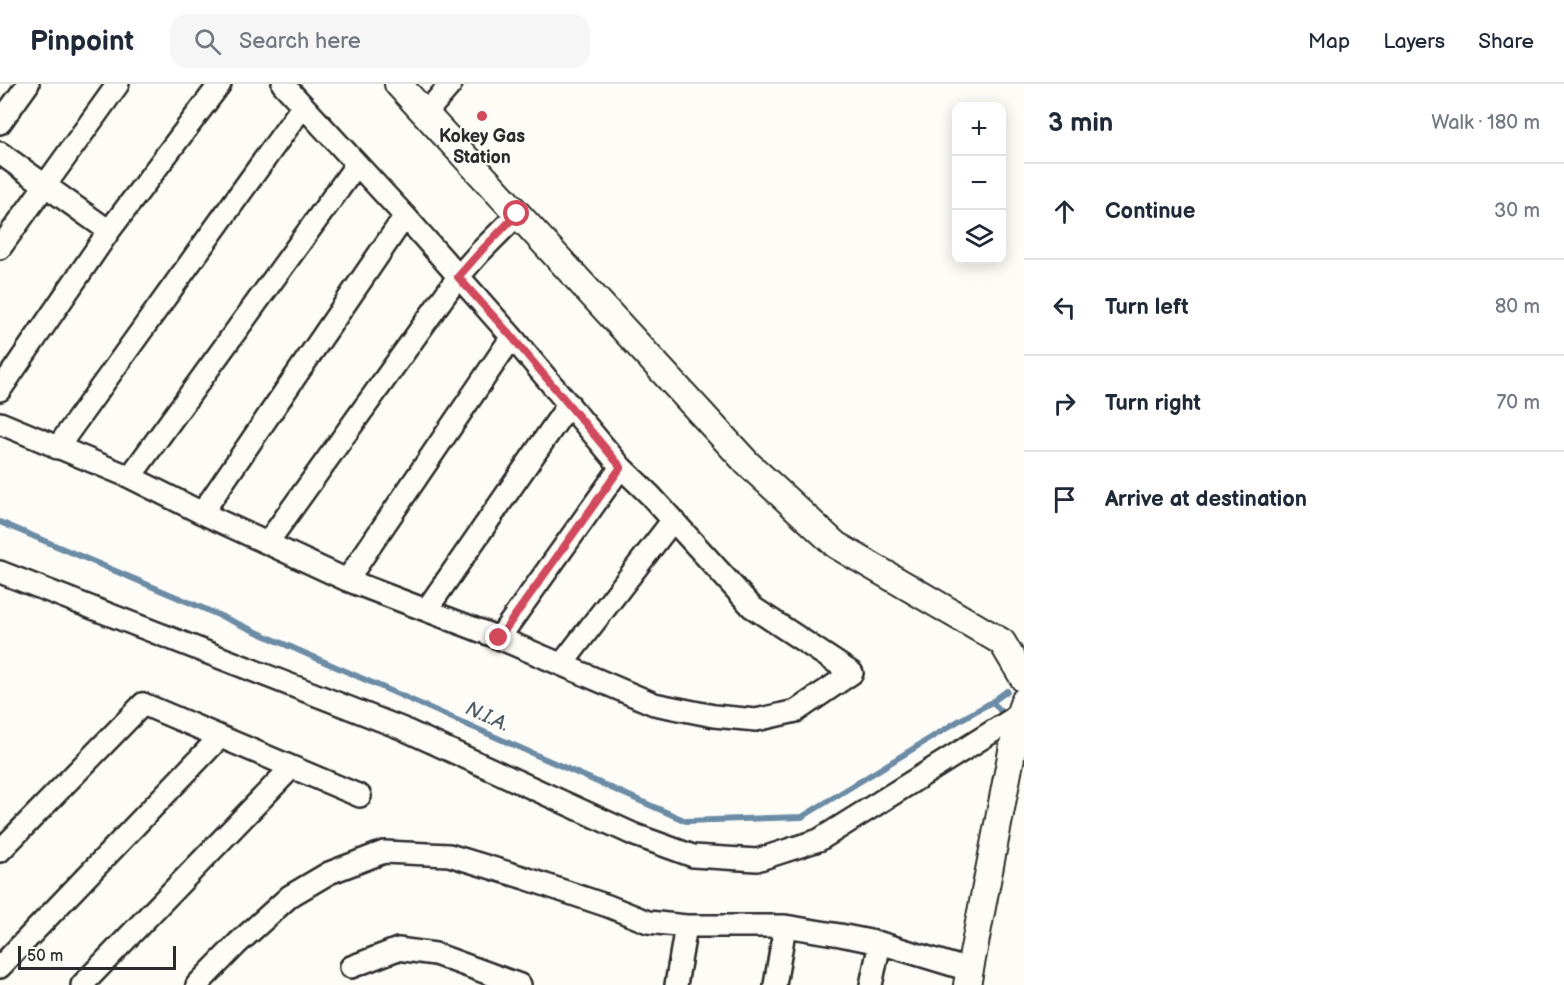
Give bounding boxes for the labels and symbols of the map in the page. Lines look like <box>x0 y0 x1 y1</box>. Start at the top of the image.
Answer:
marker: Kokey Gas Station <box>475 109 489 123</box>
place label: Kokey Gas Station <box>439 126 525 168</box>
route start <box>503 200 529 226</box>
route end <box>485 624 511 650</box>
water label: N.I.A. <box>462 697 513 737</box>
scale bar <box>18 943 176 970</box>

